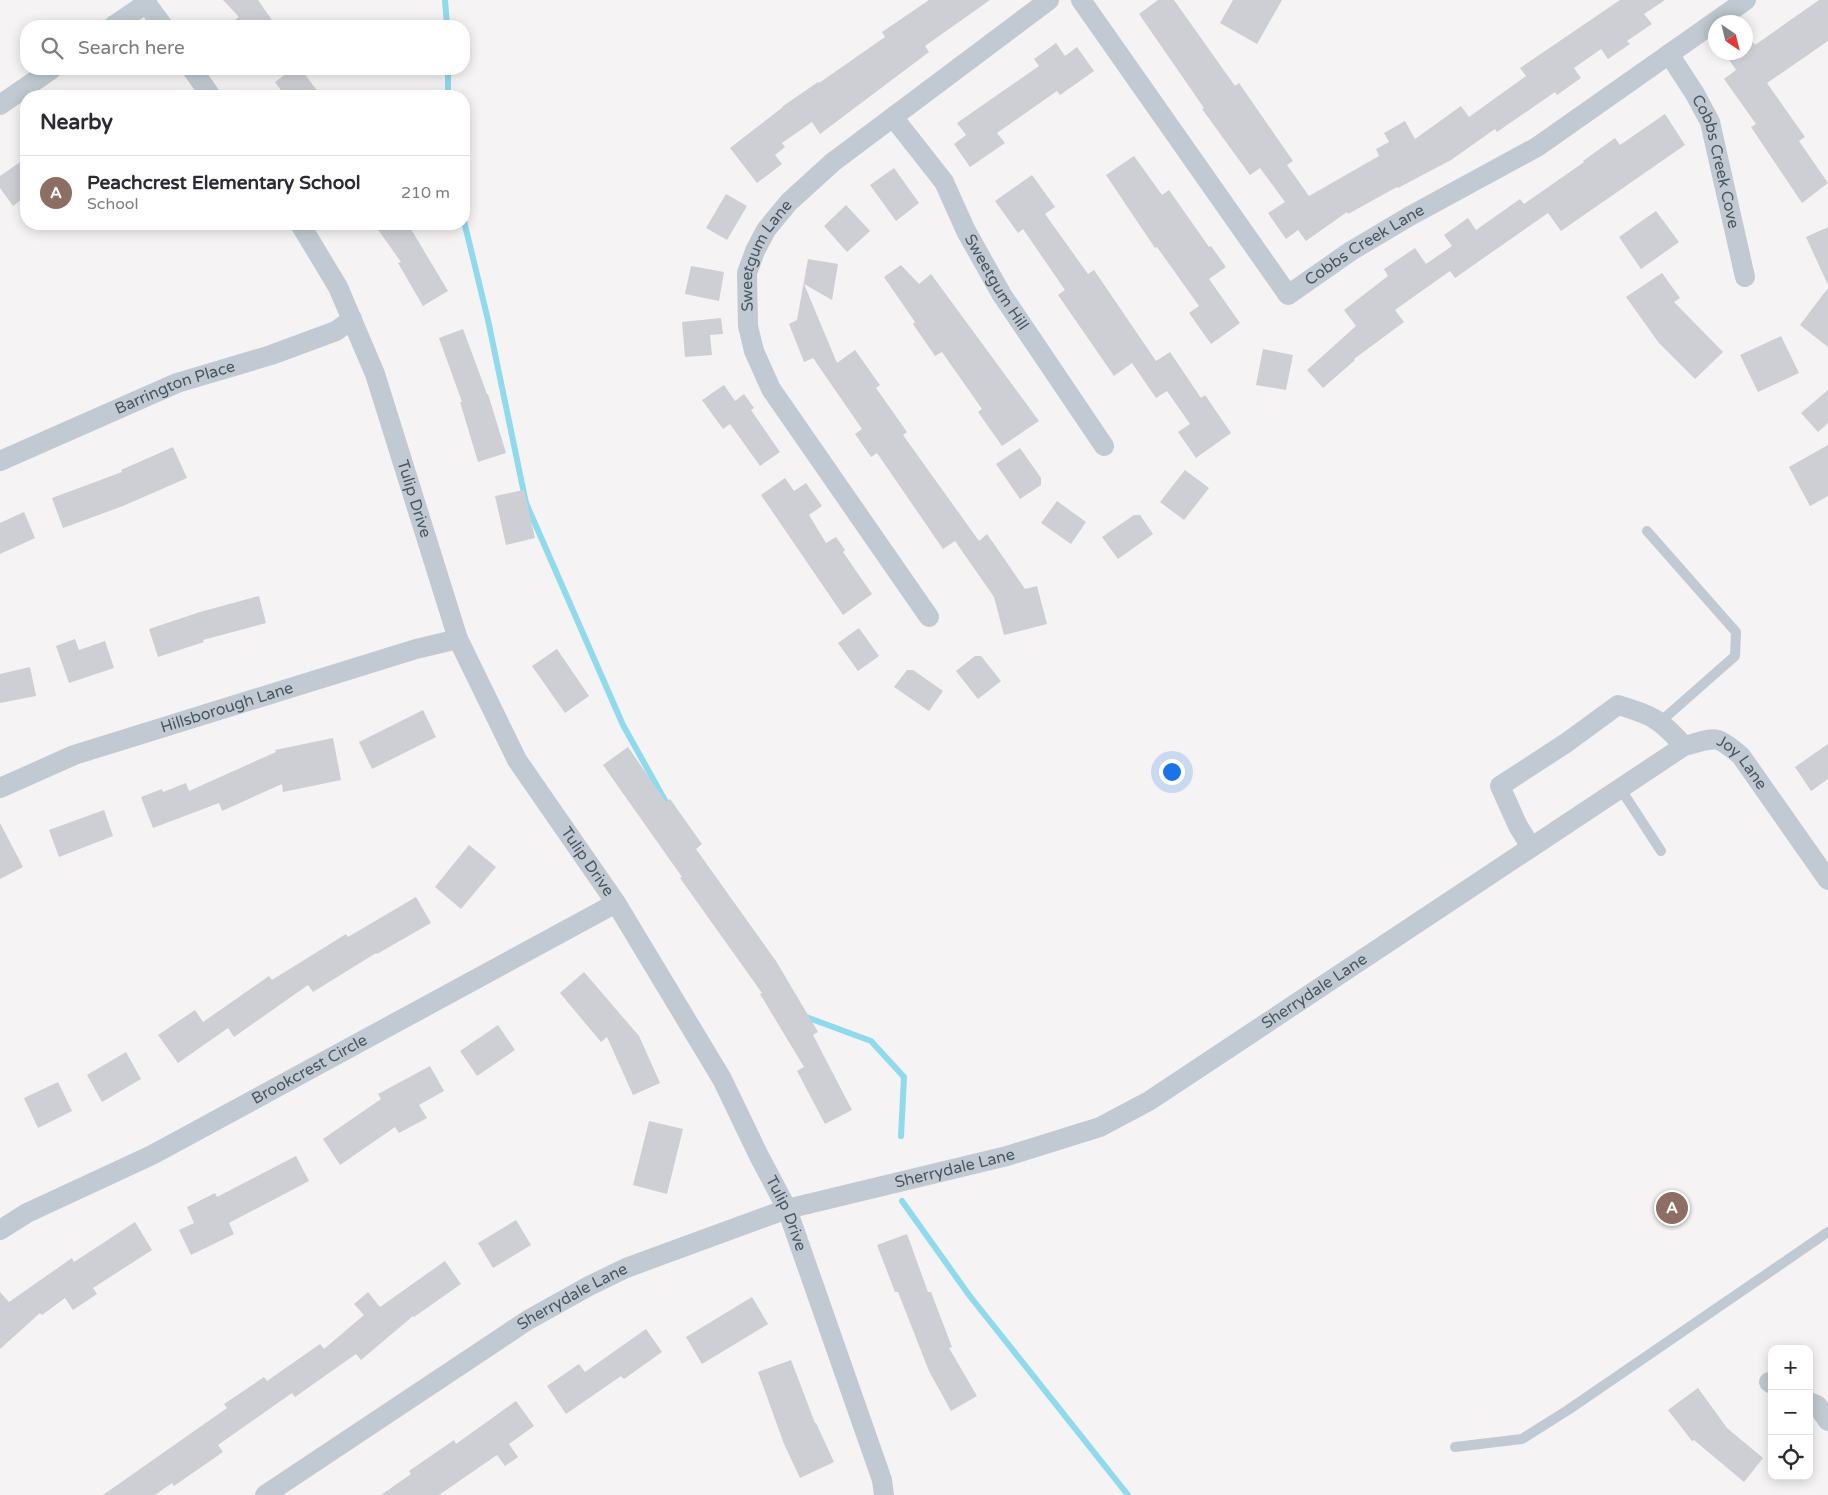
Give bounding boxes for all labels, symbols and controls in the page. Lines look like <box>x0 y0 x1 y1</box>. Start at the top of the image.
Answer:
north arrow <box>1708 15 1753 60</box>
search box <box>20 20 470 75</box>
icon: search <box>38 34 66 62</box>
text: Search here <box>78 37 185 59</box>
street label: Cobbs Creek Cove <box>1687 91 1744 230</box>
text: Nearby <box>40 110 113 135</box>
text: Peachcrest Elementary School <box>87 172 361 194</box>
text: A <box>50 183 62 203</box>
text: 210 m <box>401 183 450 203</box>
text: School <box>87 194 139 214</box>
street label: Sweetgum Lane <box>737 196 797 312</box>
street label: Cobbs Creek Lane <box>1301 200 1428 290</box>
street label: Sweetgum Hill <box>960 231 1033 334</box>
street label: Barrington Place <box>112 356 237 419</box>
street label: Tulip Drive <box>393 458 436 540</box>
street label: Hillsborough Lane <box>158 678 296 738</box>
street label: Joy Lane <box>1714 731 1771 794</box>
your location <box>1159 759 1185 785</box>
street label: Tulip Drive <box>556 823 618 900</box>
street label: Sherrydale Lane <box>1258 949 1371 1034</box>
street label: Brookcrest Circle <box>248 1030 371 1109</box>
street label: Sherrydale Lane <box>893 1144 1017 1193</box>
street label: Tulip Drive <box>761 1172 811 1254</box>
pin: A <box>1656 1189 1688 1227</box>
street label: Sherrydale Lane <box>513 1259 631 1335</box>
map controls <box>1768 1345 1813 1480</box>
button: + <box>1768 1345 1813 1390</box>
button: − <box>1768 1390 1813 1435</box>
button: locate <box>1768 1435 1813 1480</box>

